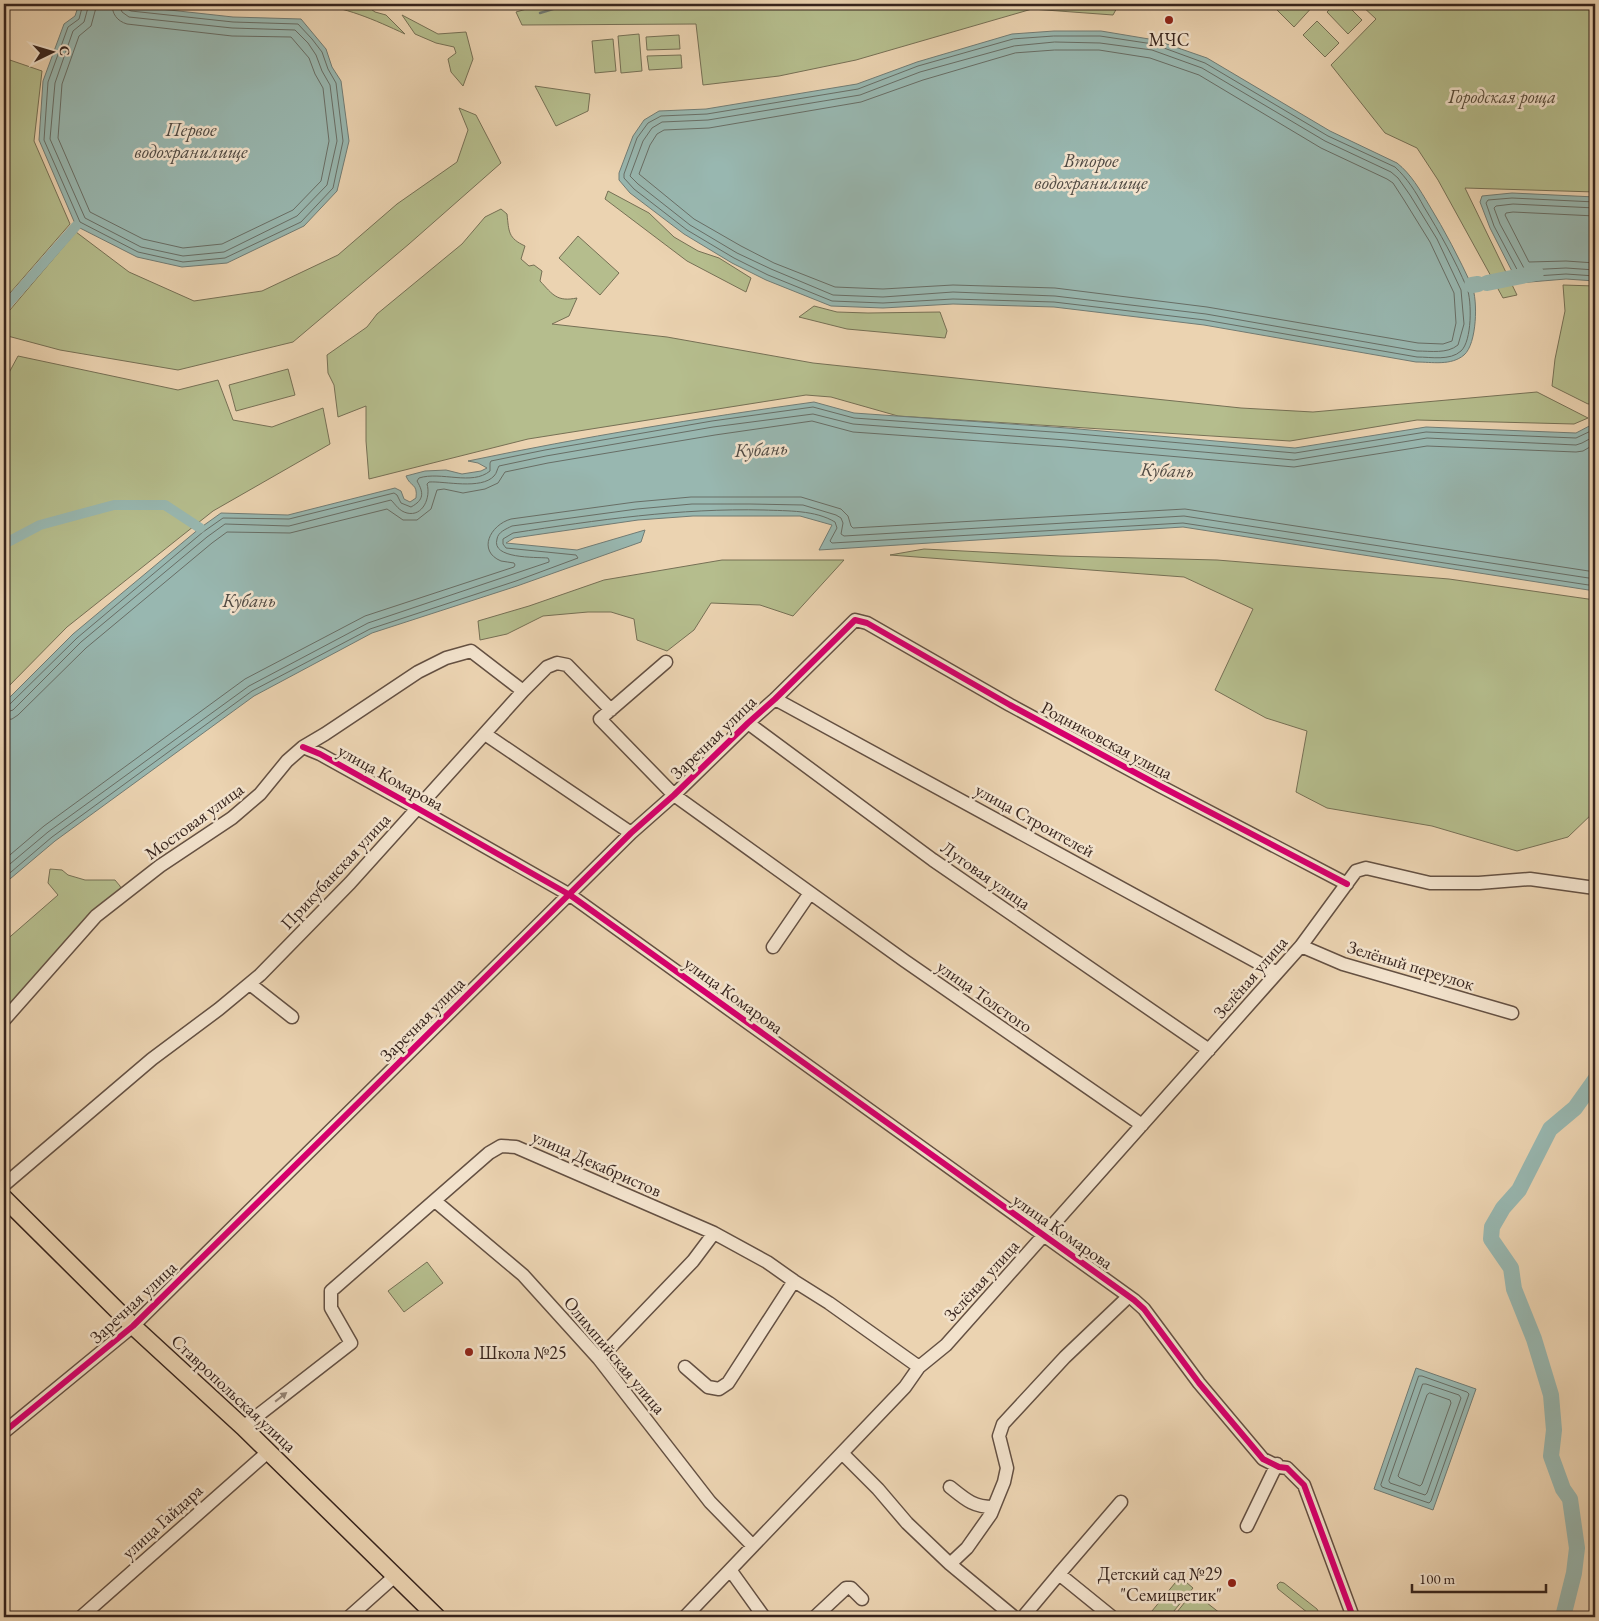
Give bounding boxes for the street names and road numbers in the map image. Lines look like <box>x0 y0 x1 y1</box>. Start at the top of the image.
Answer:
street label: Заречная улица <box>665 690 762 784</box>
street label: Родниковская улица <box>1037 696 1177 785</box>
street label: улица Комарова <box>334 738 449 816</box>
street label: Мостовая улица <box>140 777 249 865</box>
street label: улица Строителей <box>971 778 1099 863</box>
street label: Прикубанская улица <box>275 807 396 934</box>
street label: Луговая улица <box>937 836 1036 915</box>
street label: Зелёная улица <box>1208 930 1293 1023</box>
street label: Зелёный переулок <box>1345 935 1478 995</box>
street label: улица Комарова <box>680 951 789 1039</box>
street label: улица Толстого <box>933 955 1037 1038</box>
street label: Заречная улица <box>375 971 470 1066</box>
street label: улица Декабристов <box>529 1124 666 1202</box>
street label: улица Комарова <box>1008 1188 1118 1275</box>
street label: Зелёная улица <box>938 1234 1024 1326</box>
street label: Заречная улица <box>85 1255 182 1348</box>
street label: Олимпийская улица <box>559 1291 672 1419</box>
street label: Ставропольская улица <box>167 1329 302 1458</box>
street label: улица Гайдара <box>117 1478 208 1563</box>

